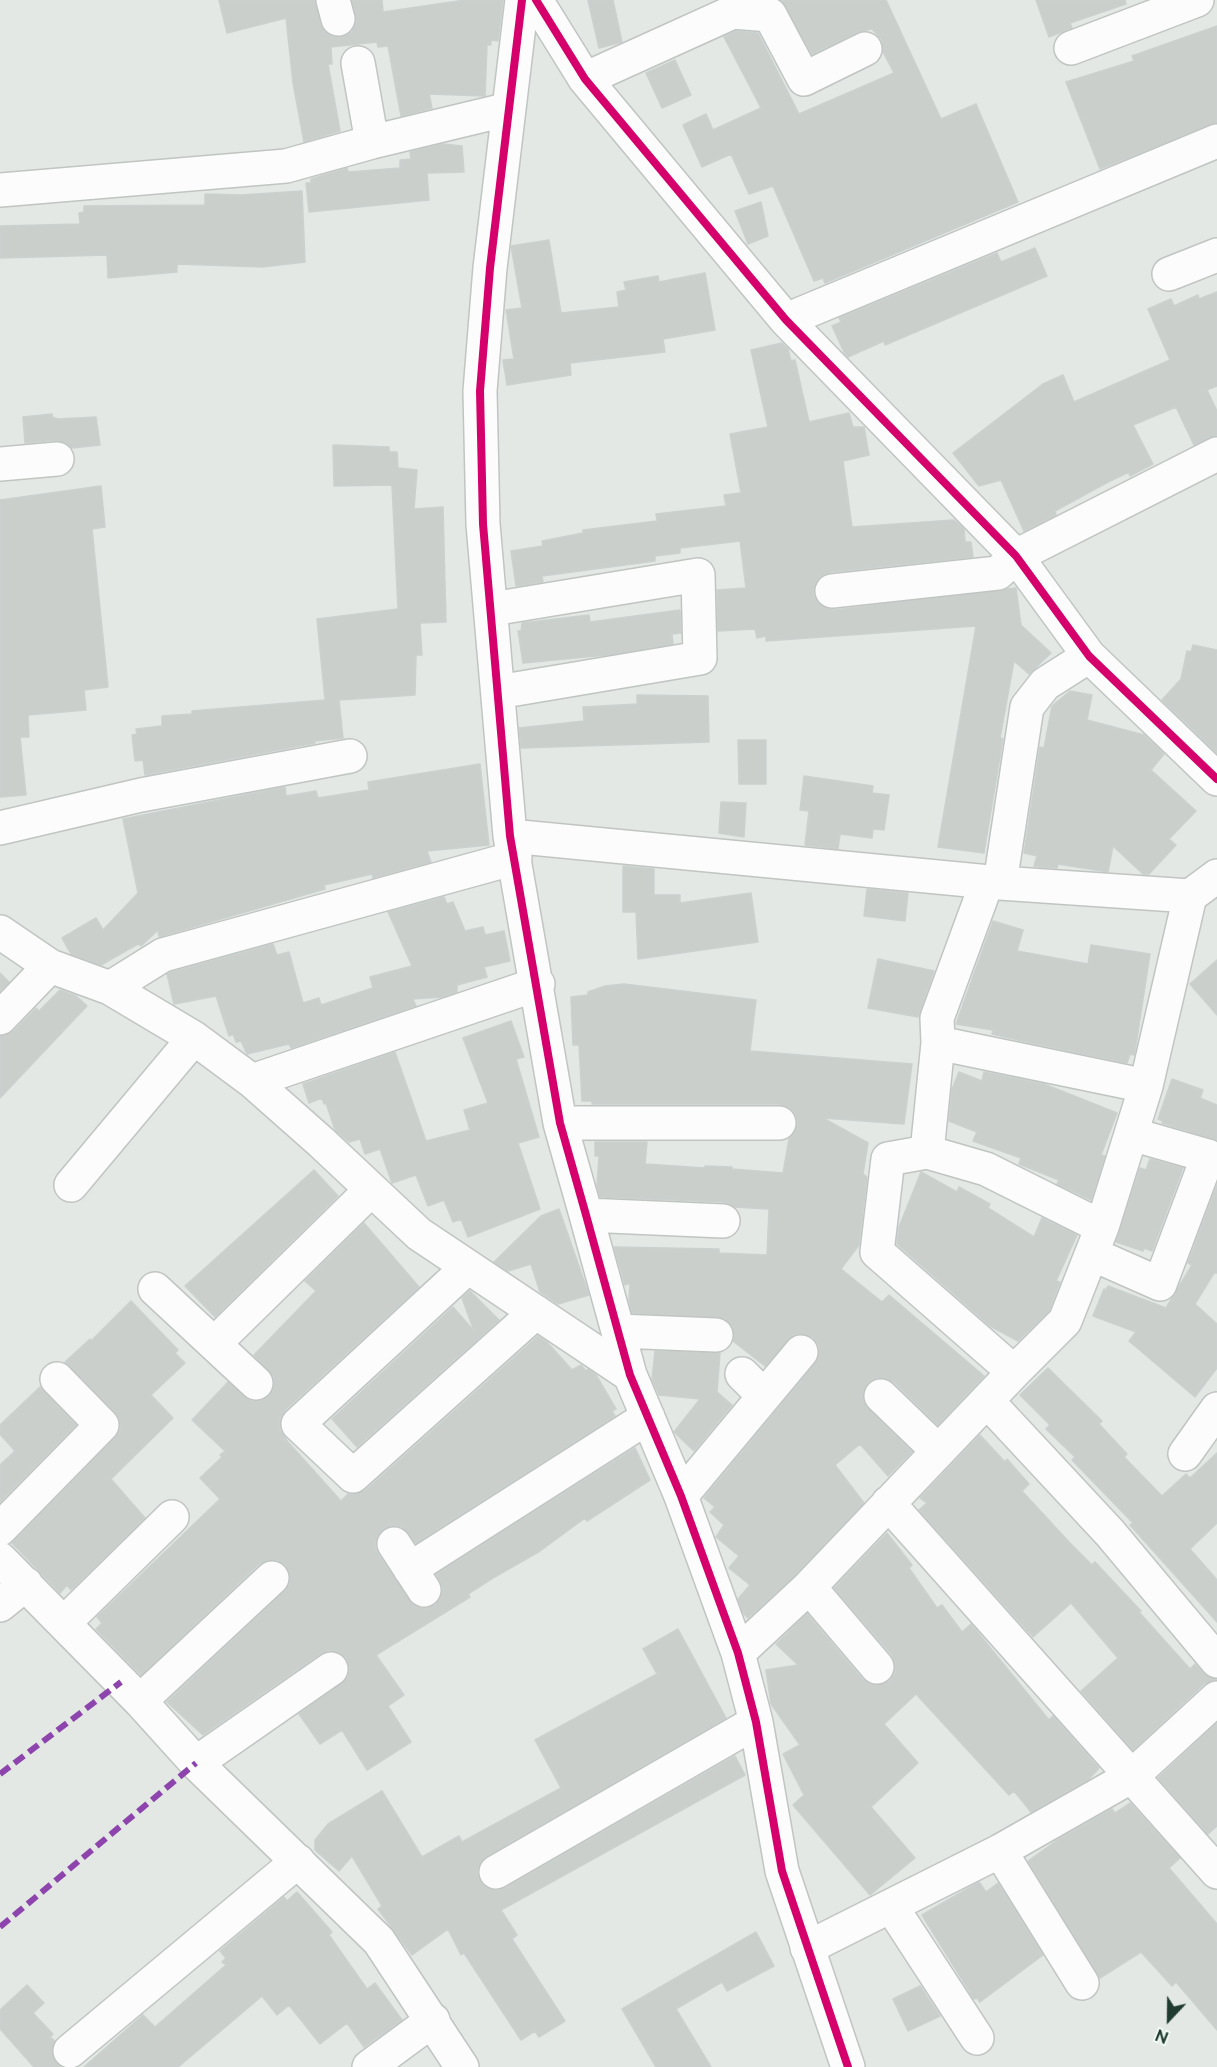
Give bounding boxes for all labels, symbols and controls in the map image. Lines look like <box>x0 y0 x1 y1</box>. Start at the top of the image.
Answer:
north arrow <box>1139 1989 1199 2049</box>
text: N <box>1153 2025 1171 2047</box>

